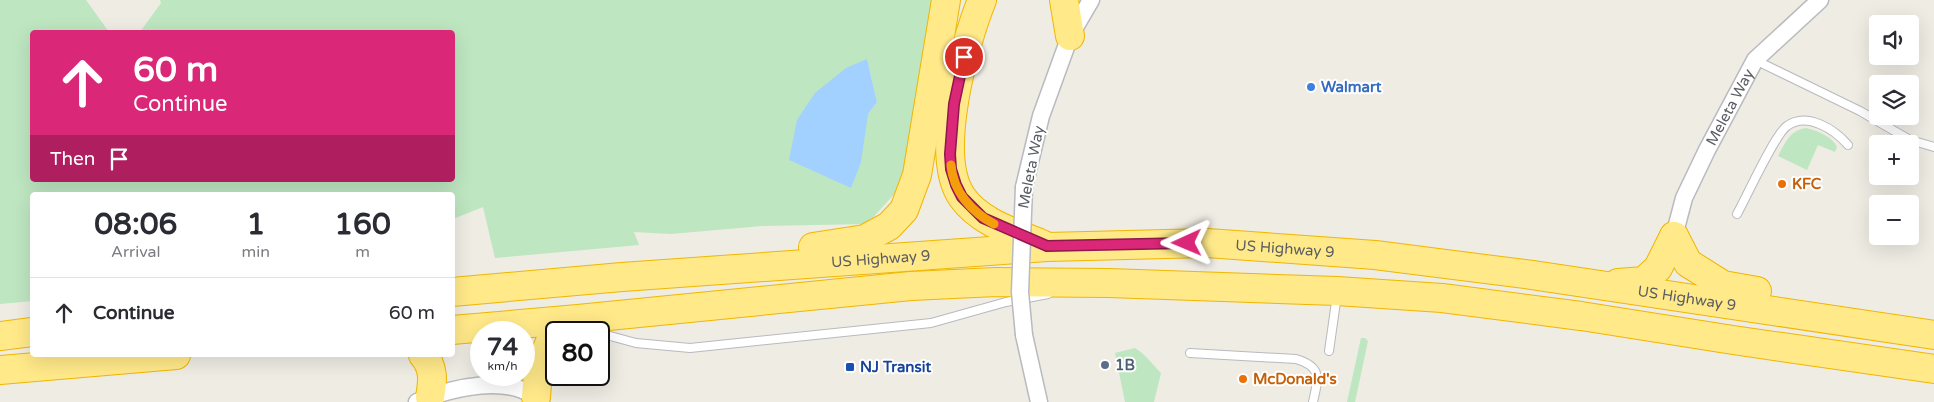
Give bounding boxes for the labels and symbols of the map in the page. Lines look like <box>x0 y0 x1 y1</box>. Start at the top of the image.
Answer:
pin <box>943 36 985 78</box>
street label: Meleta Way <box>1702 66 1758 149</box>
place label: Walmart <box>1321 78 1382 96</box>
marker: Walmart <box>1305 81 1317 93</box>
street label: Meleta Way <box>1014 124 1048 210</box>
place label: KFC <box>1792 175 1822 193</box>
marker: KFC <box>1776 178 1788 190</box>
position arrow <box>1160 216 1212 268</box>
street label: US Highway 9 <box>1235 236 1335 261</box>
street label: US Highway 9 <box>830 246 931 271</box>
street label: US Highway 9 <box>1636 282 1737 314</box>
speed limit sign: 80 <box>545 321 610 386</box>
place label: 1B <box>1115 356 1135 374</box>
place label: NJ Transit <box>860 358 931 376</box>
marker: 1B <box>1099 359 1111 371</box>
marker: NJ Transit <box>844 361 856 373</box>
place label: McDonald's <box>1253 370 1337 388</box>
marker: McDonald's <box>1237 373 1249 385</box>

